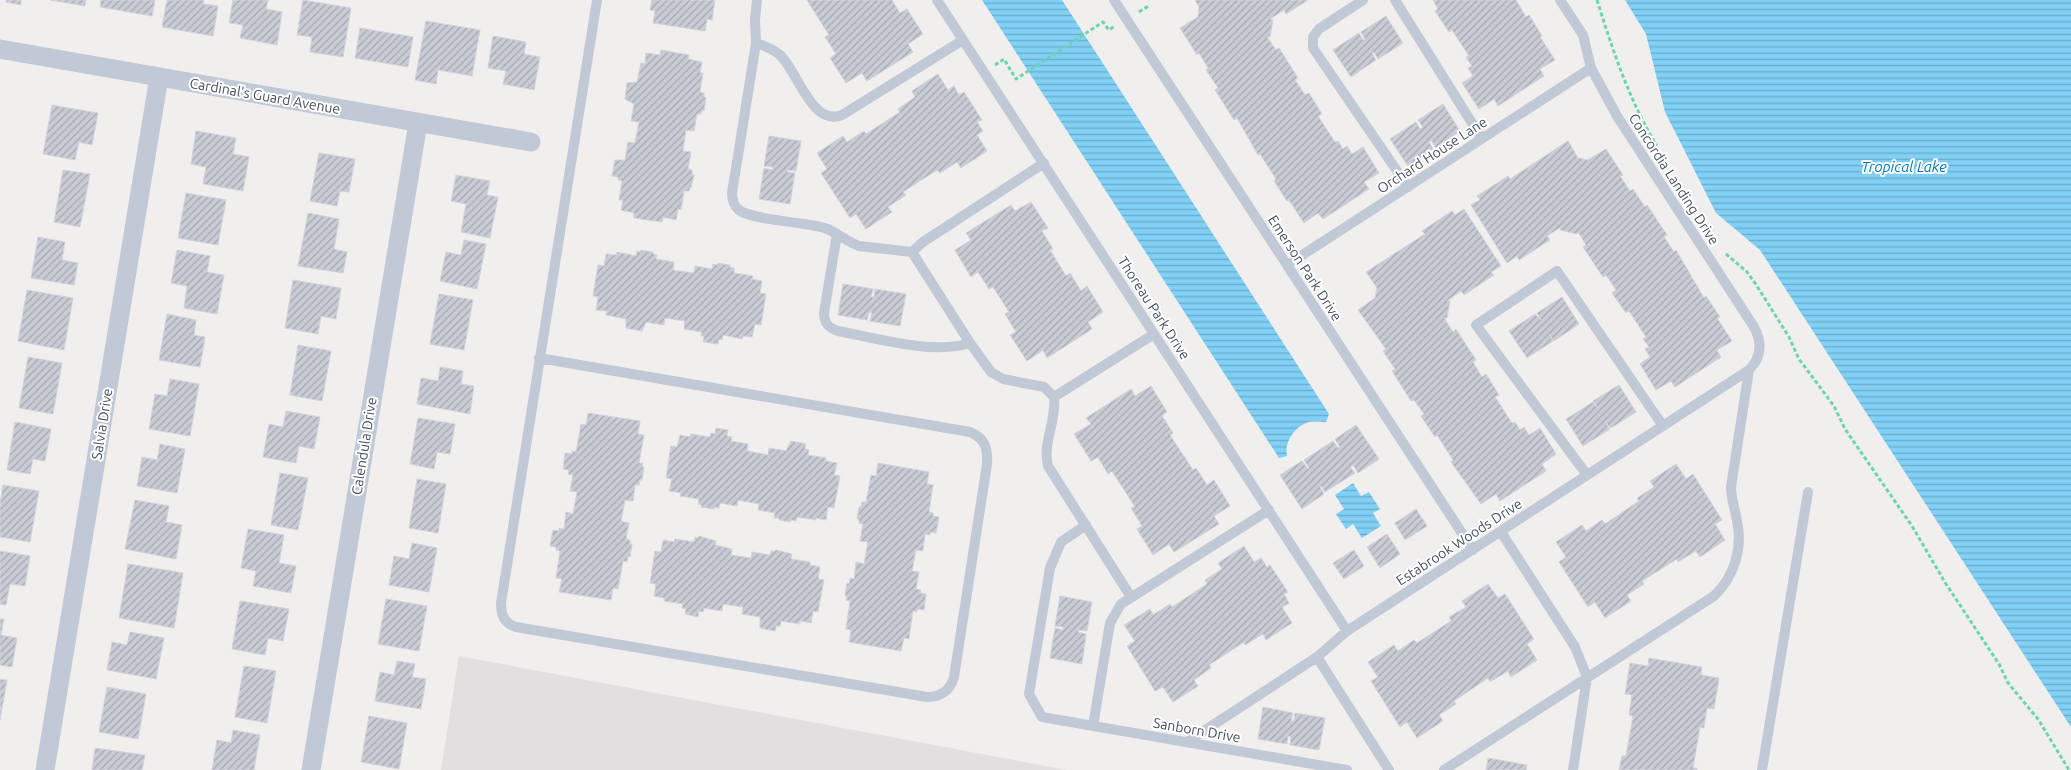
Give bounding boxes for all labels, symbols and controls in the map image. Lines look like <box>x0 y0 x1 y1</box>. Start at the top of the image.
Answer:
street label: Cardinal's Guard Avenue <box>189 75 341 117</box>
street label: Concordia Landing Drive <box>1626 110 1722 248</box>
street label: Orchard House Lane <box>1374 114 1490 196</box>
water label: Tropical Lake <box>1861 158 1947 175</box>
street label: Emerson Park Drive <box>1265 212 1345 324</box>
street label: Thoreau Park Drive <box>1115 254 1193 362</box>
street label: Salvia Drive <box>88 387 116 461</box>
street label: Calendula Drive <box>348 396 380 496</box>
street label: Estabrook Woods Drive <box>1393 495 1525 589</box>
street label: Sanborn Drive <box>1152 714 1242 746</box>

